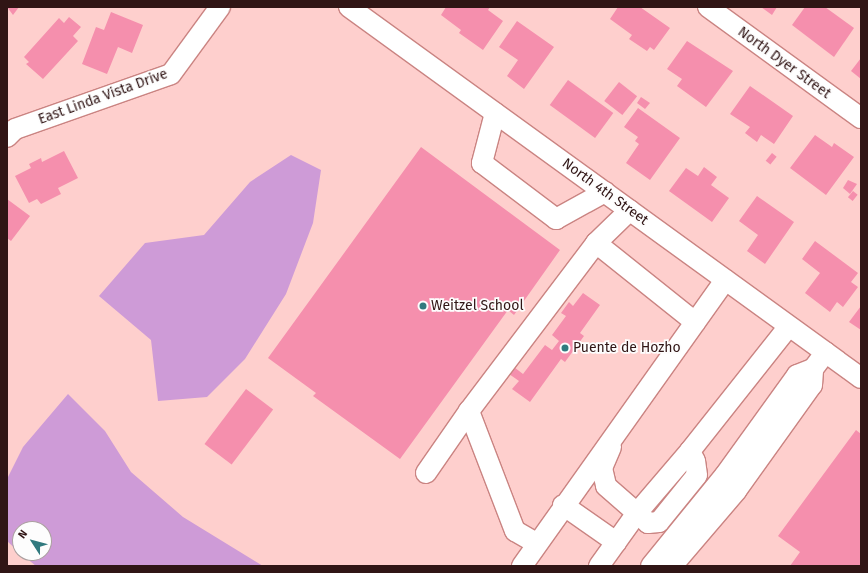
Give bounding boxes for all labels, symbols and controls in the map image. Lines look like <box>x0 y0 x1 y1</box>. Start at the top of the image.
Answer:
street label: North Dyer Street <box>734 24 834 102</box>
street label: East Linda Vista Drive <box>36 66 170 128</box>
street label: North 4th Street <box>559 155 651 229</box>
place label: Weitzel School <box>431 298 523 314</box>
marker: Weitzel School <box>418 301 428 311</box>
place label: Puente de Hozho <box>573 340 681 356</box>
marker: Puente de Hozho <box>560 343 570 353</box>
north arrow <box>12 521 52 561</box>
text: N <box>15 527 30 541</box>

